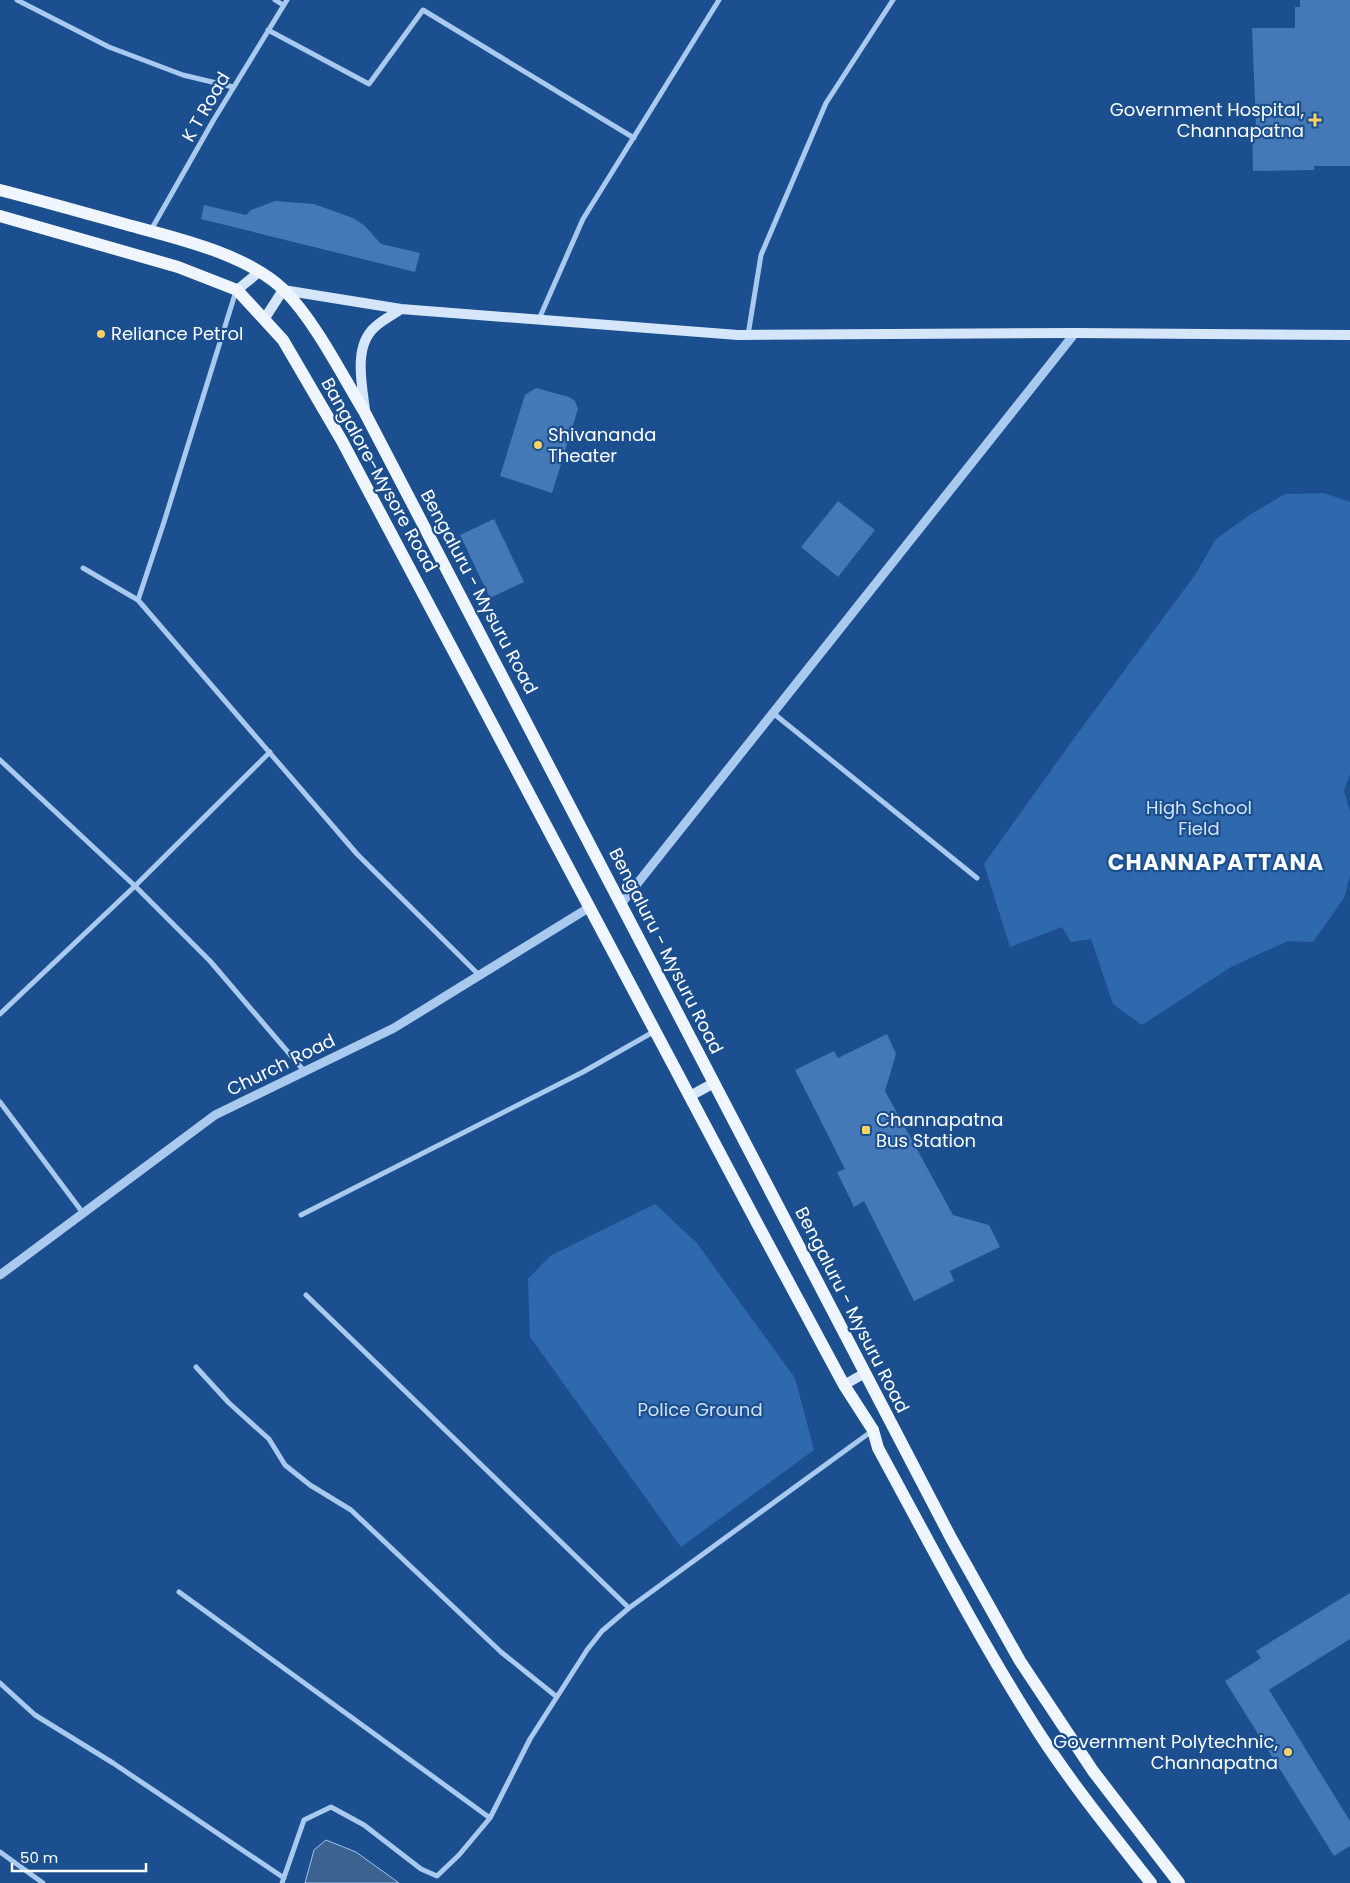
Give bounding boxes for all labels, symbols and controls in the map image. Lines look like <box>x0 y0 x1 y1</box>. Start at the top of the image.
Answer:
street label: K T Road <box>176 67 236 146</box>
place label: Government Hospital, Channapatna <box>1110 97 1304 143</box>
marker: Government Hospital, Channapatna <box>1308 113 1322 127</box>
place label: Reliance Petrol <box>111 321 243 346</box>
marker: Reliance Petrol <box>95 328 107 340</box>
street label: Bangalore-Mysore Road <box>315 373 443 577</box>
place label: Shivananda Theater <box>548 422 656 468</box>
marker: Shivananda Theater <box>532 439 544 451</box>
street label: Bengaluru - Mysuru Road <box>415 485 544 698</box>
park label: High School Field <box>1146 795 1252 841</box>
street label: Bengaluru - Mysuru Road <box>604 843 729 1058</box>
district label: CHANNAPATTANA <box>1108 847 1324 878</box>
street label: Church Road <box>222 1028 339 1102</box>
place label: Channapatna Bus Station <box>876 1107 1003 1153</box>
marker: Channapatna Bus Station <box>860 1124 872 1136</box>
street label: Bengaluru - Mysuru Road <box>790 1202 915 1417</box>
park label: Police Ground <box>637 1397 763 1422</box>
place label: Government Polytechnic, Channapatna <box>1053 1729 1278 1775</box>
marker: Government Polytechnic, Channapatna <box>1282 1746 1294 1758</box>
scale bar <box>12 1840 146 1872</box>
text: 50 m <box>20 1847 58 1868</box>

